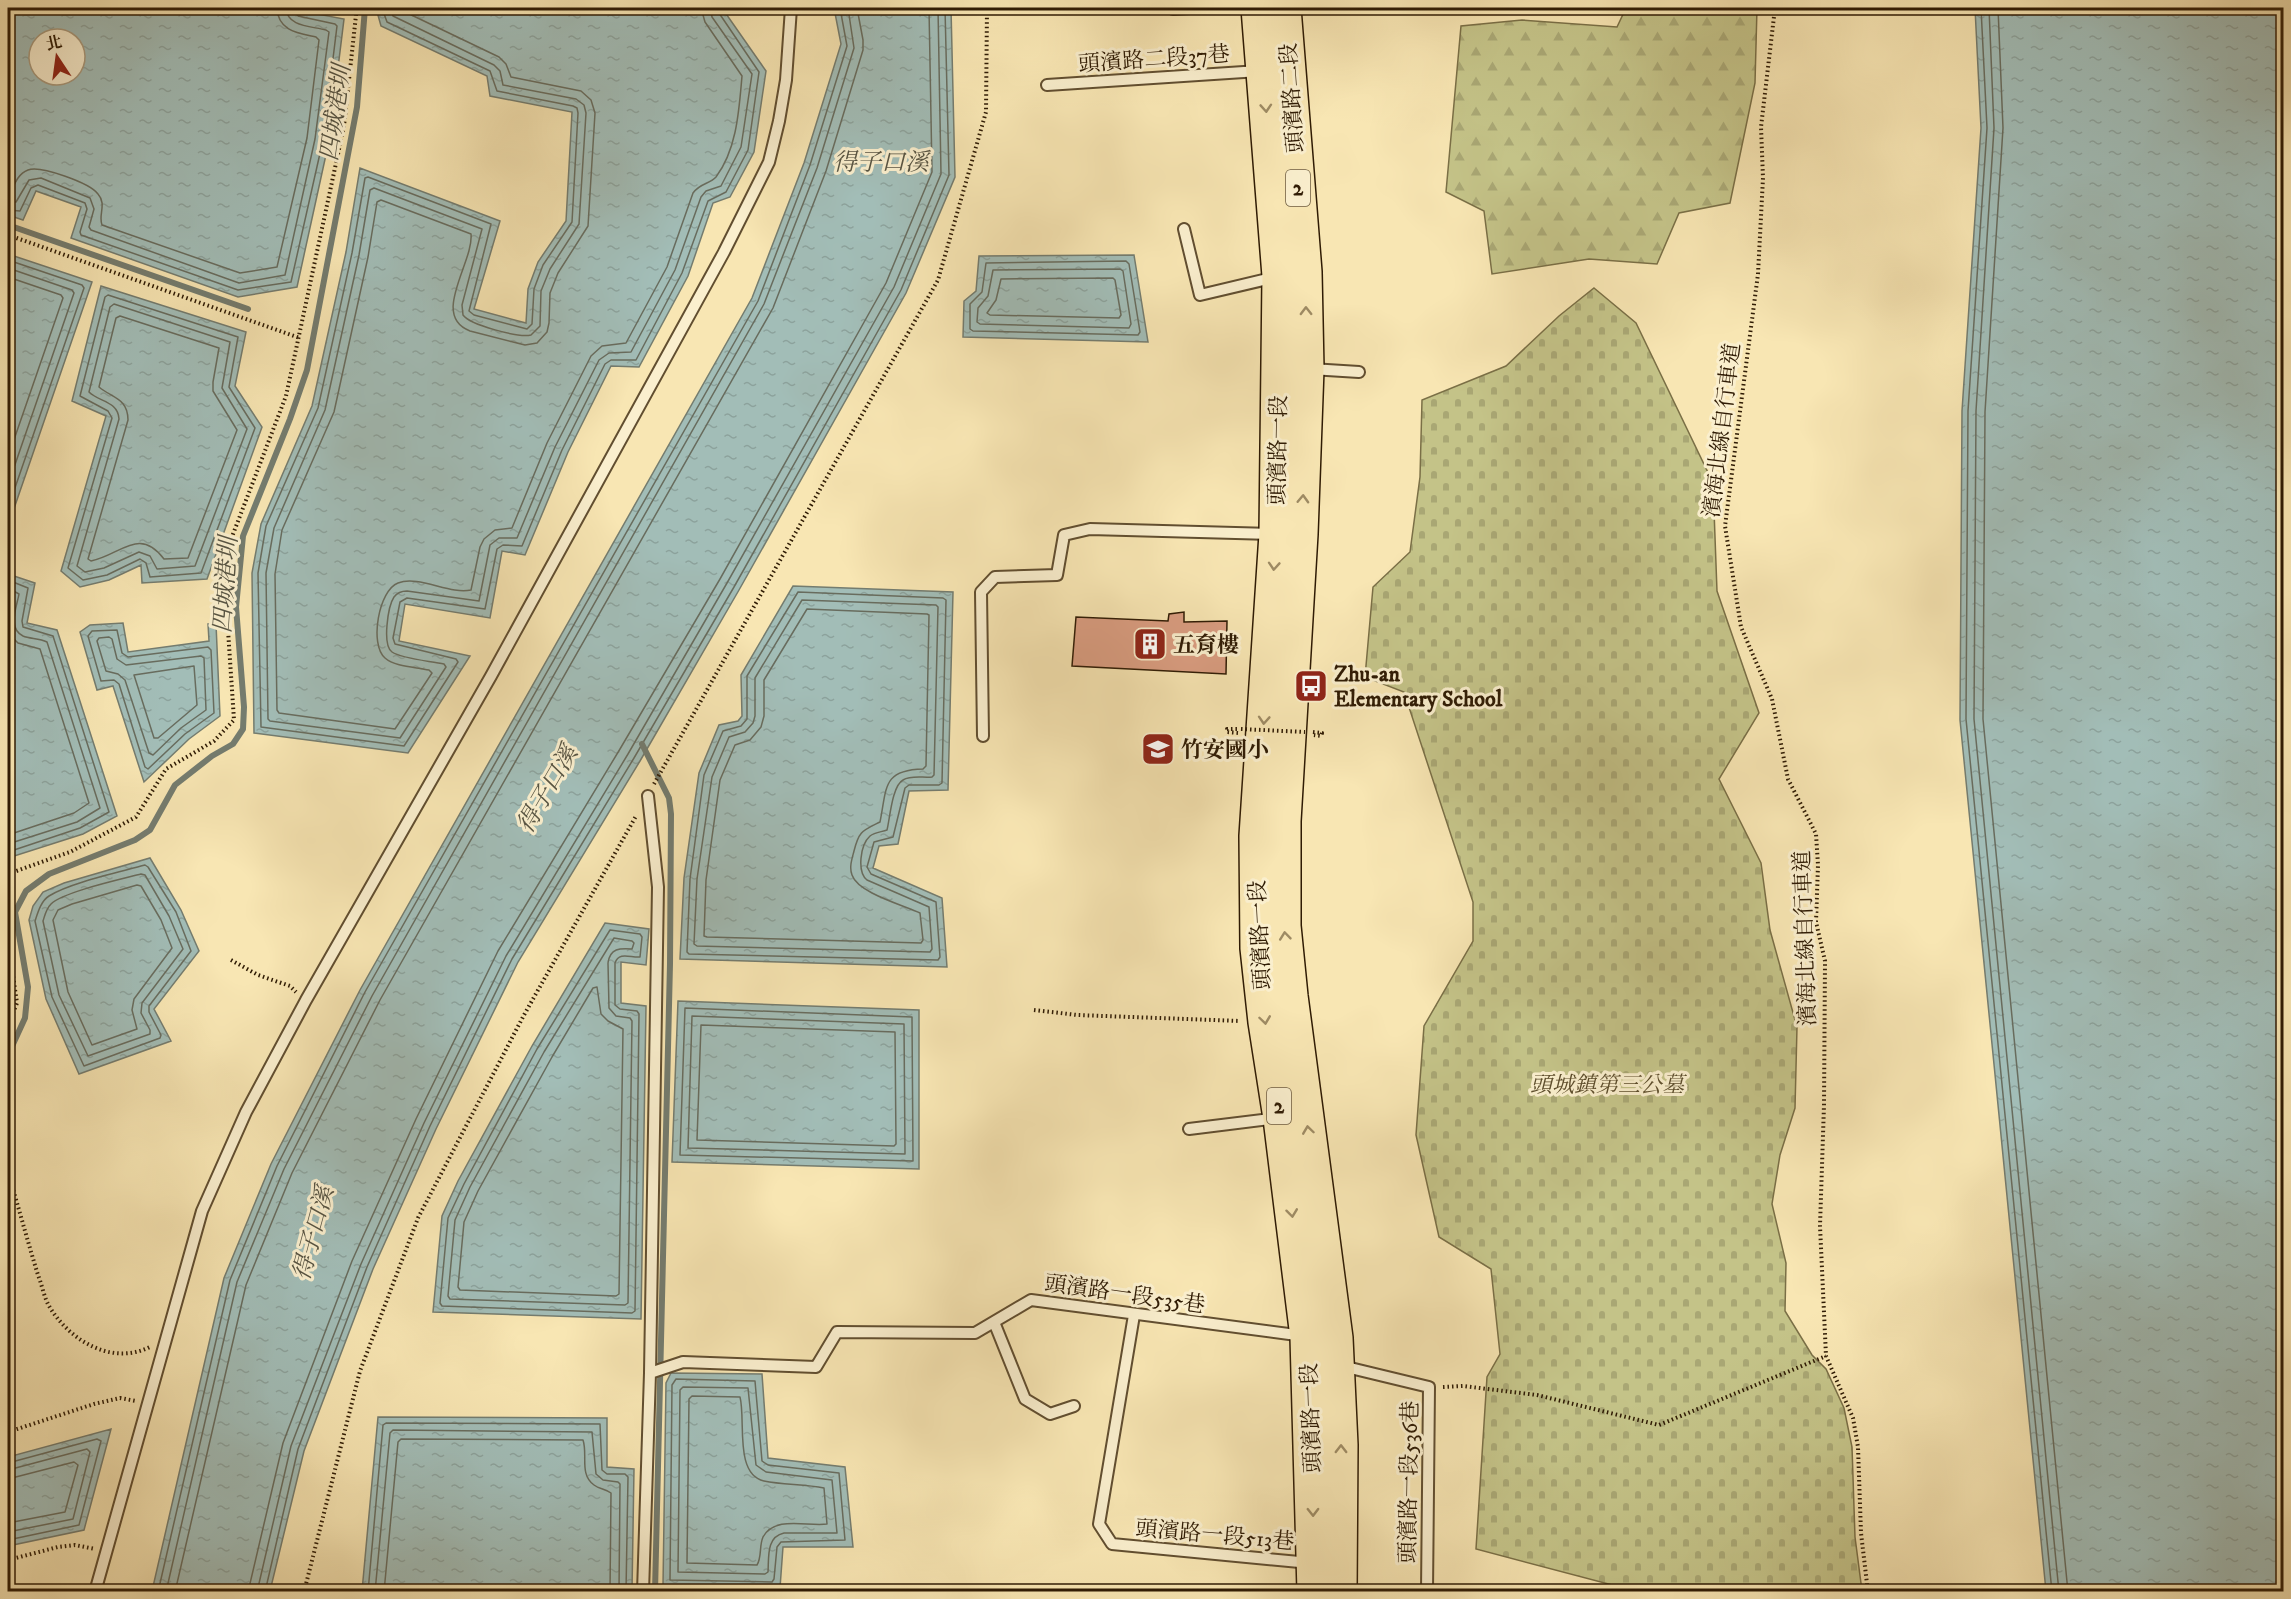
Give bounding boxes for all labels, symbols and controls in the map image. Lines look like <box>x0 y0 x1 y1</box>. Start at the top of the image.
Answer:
north arrow <box>27 27 87 87</box>
text: 北 <box>44 32 64 55</box>
street label: 頭濱路二段37巷 <box>1077 41 1231 78</box>
street label: 頭濱路二段 <box>1275 42 1310 154</box>
water label: 四城港圳 <box>314 60 358 163</box>
one-way arrow <box>1260 103 1273 112</box>
water label: 得子口溪 <box>833 148 932 178</box>
road number: 2 <box>1286 170 1310 206</box>
one-way arrow <box>1300 306 1312 315</box>
street label: 濱海北線自行車道 <box>1698 341 1747 519</box>
street label: 頭濱路一段 <box>1264 395 1293 505</box>
one-way arrow <box>1296 495 1309 504</box>
water label: 四城港圳 <box>208 532 245 634</box>
one-way arrow <box>1267 561 1280 570</box>
building icon: 五育樓 <box>1132 626 1168 662</box>
place label: 五育樓 <box>1173 632 1239 659</box>
place label: Zhu-an Elementary School <box>1334 661 1503 713</box>
bus stop icon: Zhu-an Elementary School <box>1293 668 1329 704</box>
one-way arrow <box>1257 716 1270 725</box>
school or university icon: 竹安國小 <box>1140 731 1176 767</box>
place label: 竹安國小 <box>1181 737 1269 764</box>
water label: 得子口溪 <box>511 738 586 839</box>
street label: 濱海北線自行車道 <box>1789 850 1822 1026</box>
street label: 頭濱路一段 <box>1244 879 1277 991</box>
one-way arrow <box>1279 932 1292 941</box>
one-way arrow <box>1259 1015 1271 1024</box>
park label: 頭城鎮第三公墓 <box>1530 1072 1688 1099</box>
road number: 2 <box>1267 1088 1291 1124</box>
one-way arrow <box>1303 1125 1315 1135</box>
water label: 得子口溪 <box>287 1180 342 1284</box>
one-way arrow <box>1285 1208 1298 1217</box>
street label: 頭濱路一段535巷 <box>1043 1270 1207 1319</box>
street label: 頭濱路一段 <box>1296 1363 1327 1473</box>
street label: 頭濱路一段536巷 <box>1395 1400 1424 1564</box>
one-way arrow <box>1335 1445 1347 1454</box>
one-way arrow <box>1307 1507 1319 1516</box>
street label: 頭濱路一段513巷 <box>1134 1515 1295 1556</box>

